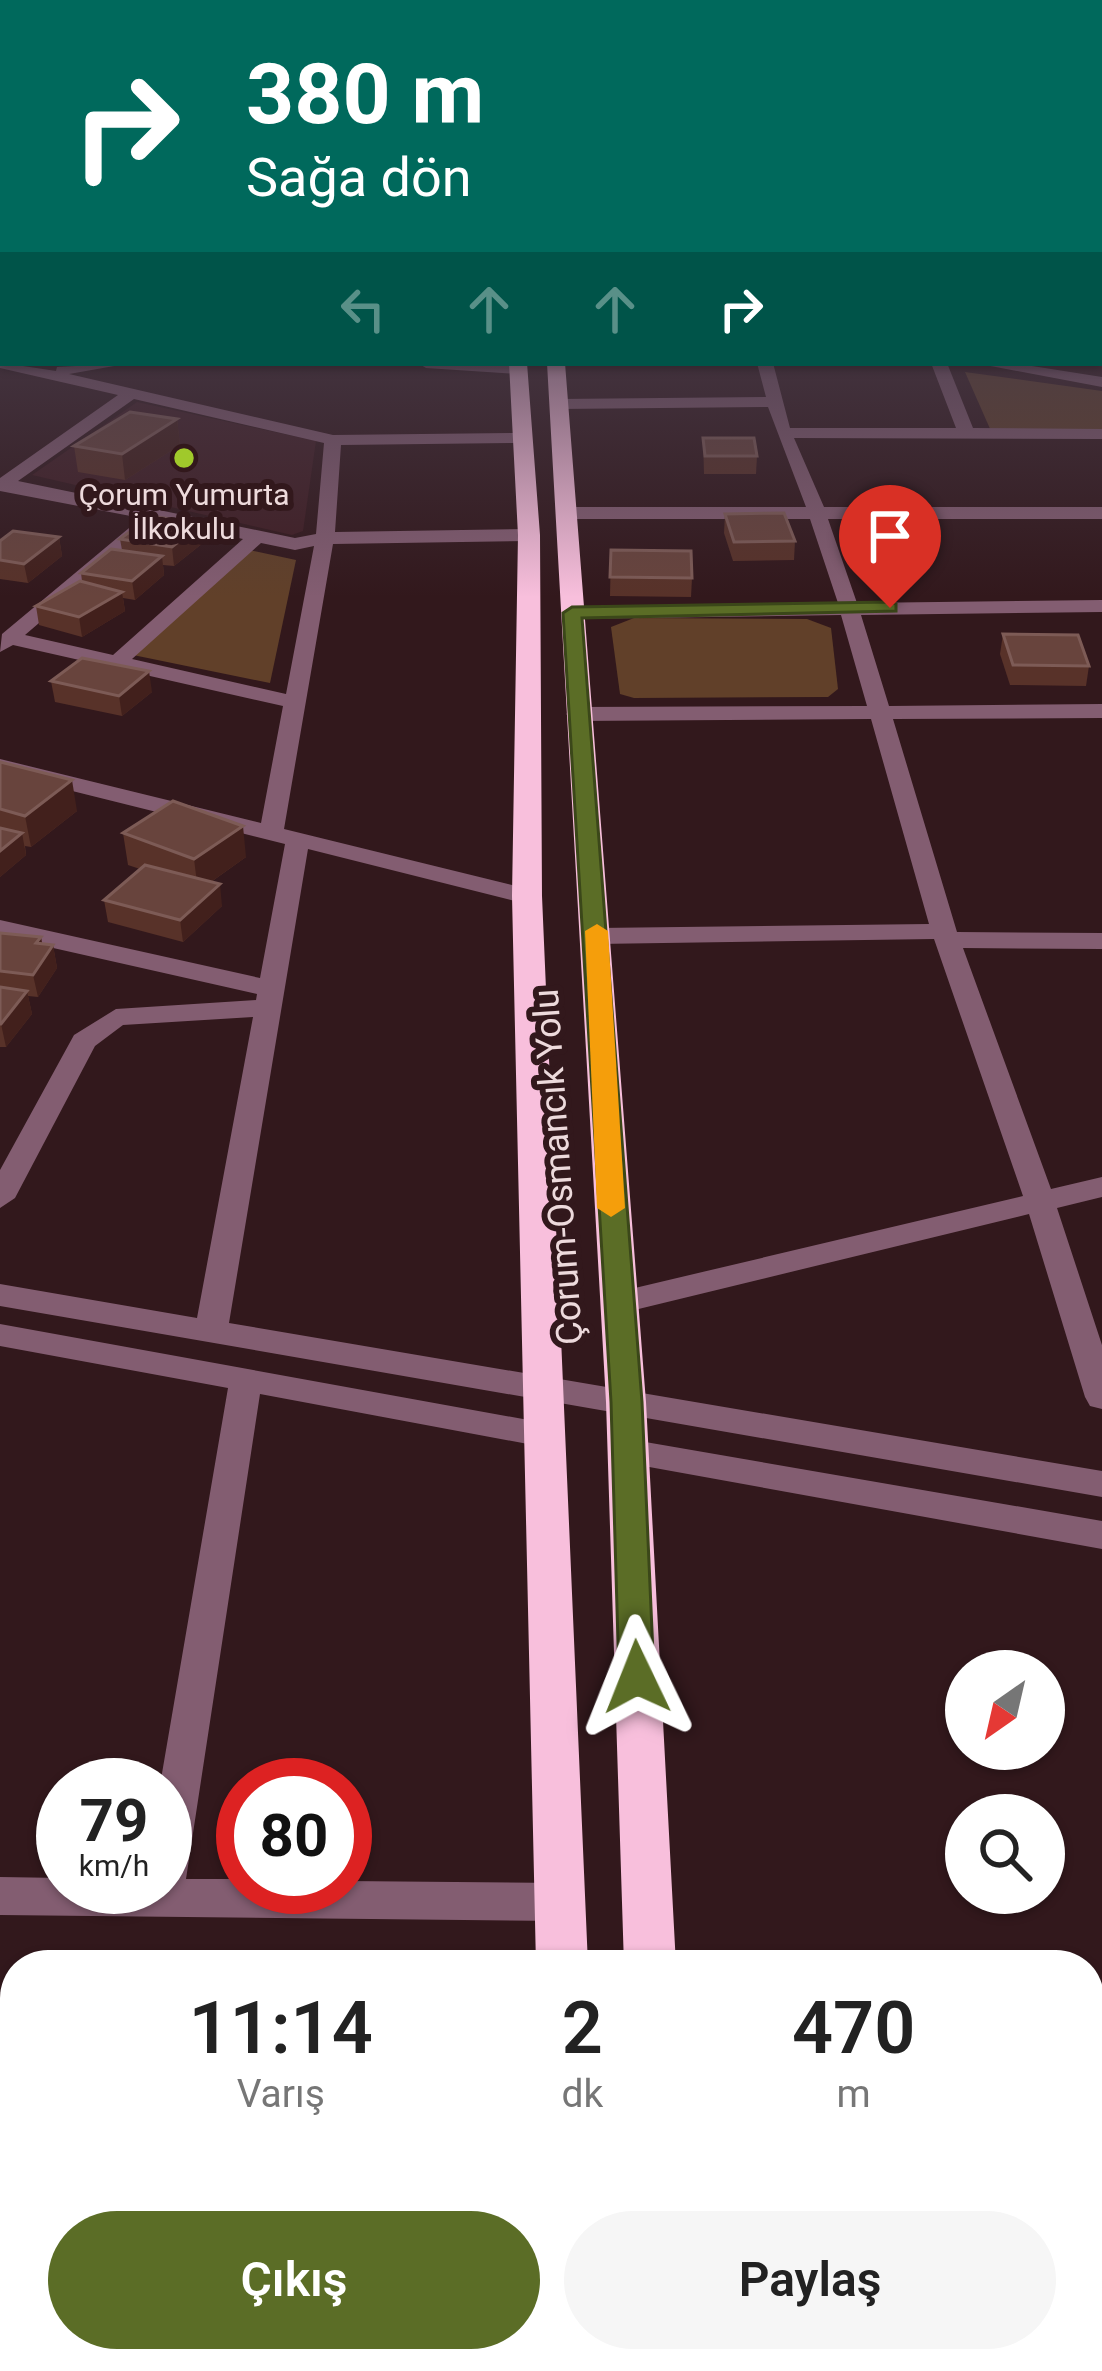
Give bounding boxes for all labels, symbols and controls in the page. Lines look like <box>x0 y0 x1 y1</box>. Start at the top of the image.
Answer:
text: 380 m <box>246 45 484 144</box>
icon: right <box>48 48 204 204</box>
text: Sağa dön <box>246 146 472 209</box>
icon: left <box>330 276 396 342</box>
icon: ahead <box>456 276 522 342</box>
icon: ahead <box>582 276 648 342</box>
icon: right <box>708 276 774 342</box>
marker: Çorum Yumurta İlkokulu <box>171 445 197 471</box>
place label: Çorum Yumurta İlkokulu <box>79 477 289 546</box>
pin <box>839 485 941 608</box>
icon: arrive <box>857 503 923 569</box>
street label: Çorum-Osmancık Yolu <box>525 988 591 1346</box>
position arrow <box>574 1614 700 1740</box>
north arrow <box>945 1650 1065 1770</box>
map controls <box>945 1650 1065 1914</box>
speed limit sign: 80 <box>216 1758 372 1914</box>
text: 79 <box>80 1785 148 1856</box>
button: search <box>945 1794 1065 1914</box>
text: km/h <box>79 1848 149 1883</box>
text: 11:14 <box>189 1986 373 2071</box>
text: 2 <box>562 1986 603 2071</box>
text: 470 <box>792 1986 915 2071</box>
text: Varış <box>237 2071 325 2117</box>
text: dk <box>561 2071 603 2117</box>
text: m <box>836 2071 871 2117</box>
button: Çıkış <box>48 2211 540 2349</box>
button: Paylaş <box>564 2211 1056 2349</box>

